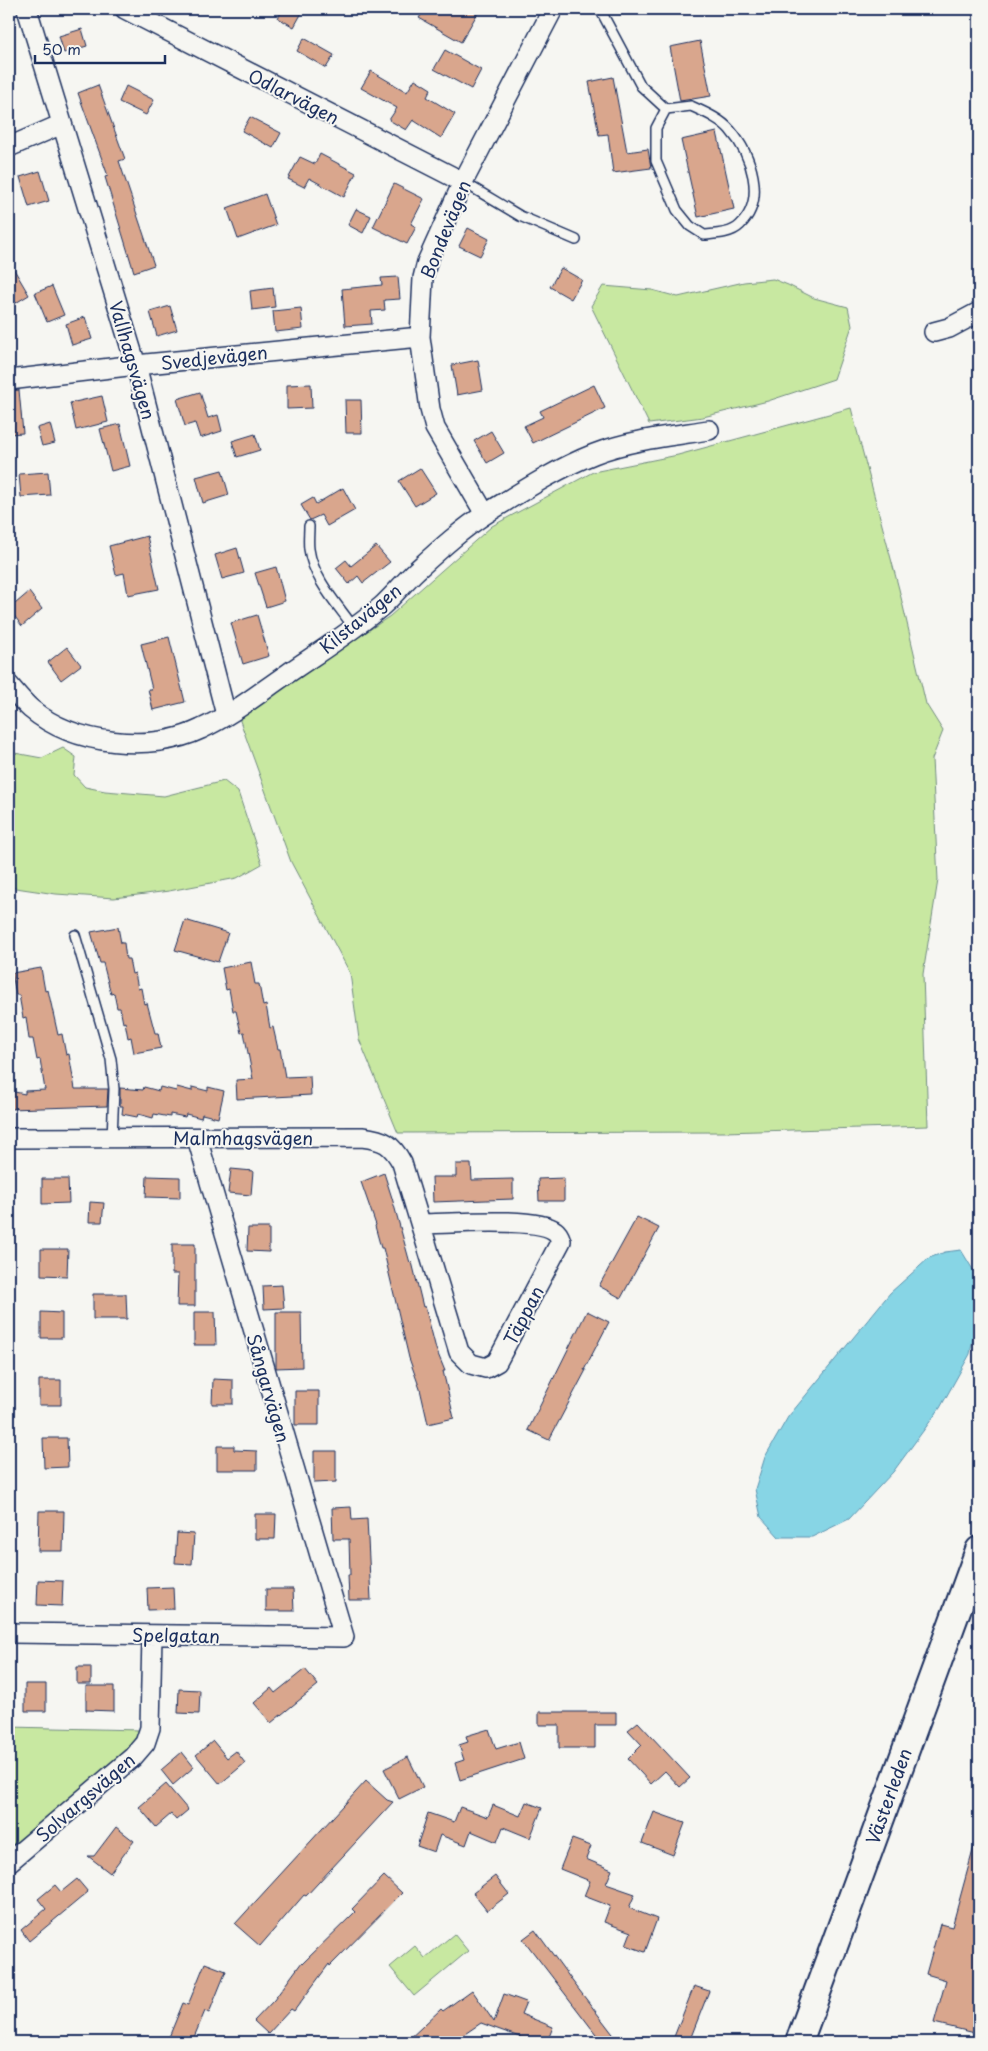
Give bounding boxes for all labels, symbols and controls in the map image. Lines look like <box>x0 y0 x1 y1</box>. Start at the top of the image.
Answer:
scale bar <box>35 32 165 64</box>
text: 50 m <box>42 37 81 60</box>
street label: Odlarvägen <box>244 61 344 131</box>
street label: Bondevägen <box>413 176 477 282</box>
street label: Vallhagsvägen <box>103 297 163 423</box>
street label: Svedjevägen <box>159 338 269 376</box>
street label: Kilstavägen <box>313 577 407 659</box>
street label: Malmhagsvägen <box>173 1124 313 1151</box>
street label: Täppan <box>496 1281 550 1349</box>
street label: Sångarvägen <box>241 1330 297 1446</box>
street label: Spelgatan <box>132 1621 220 1649</box>
street label: Västerleden <box>858 1744 918 1848</box>
street label: Solvargsvägen <box>29 1746 141 1848</box>

